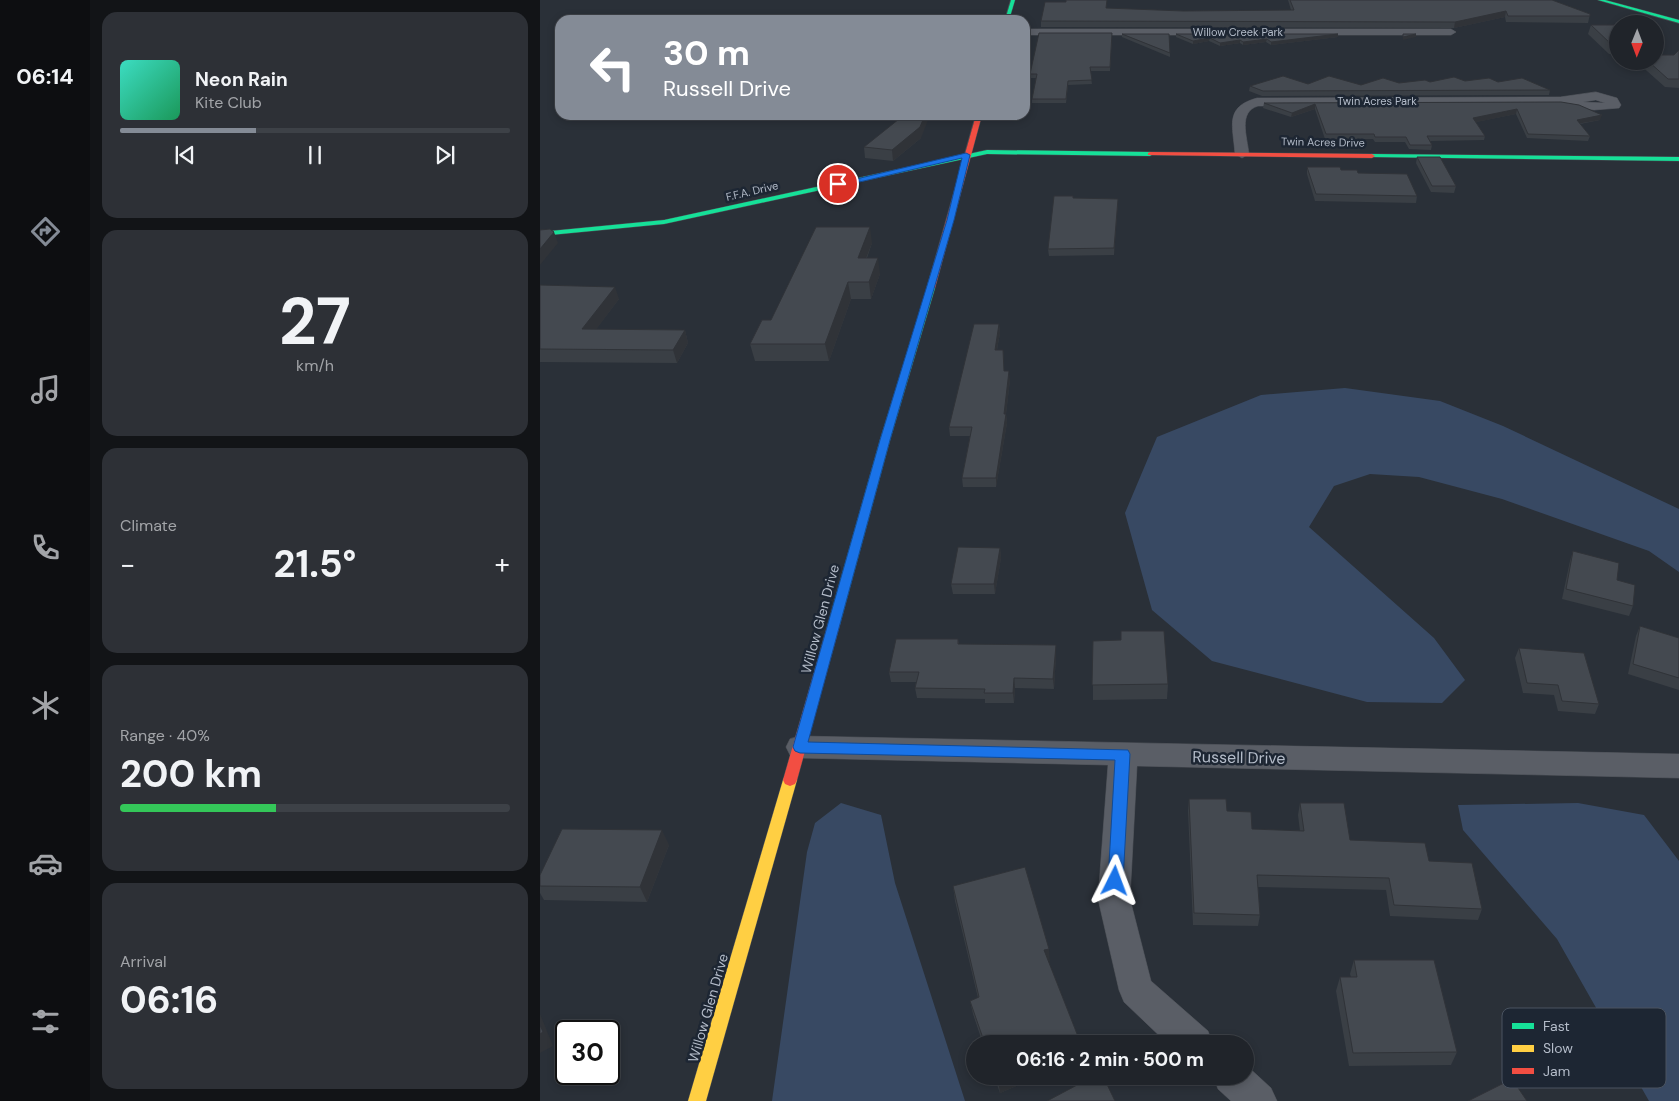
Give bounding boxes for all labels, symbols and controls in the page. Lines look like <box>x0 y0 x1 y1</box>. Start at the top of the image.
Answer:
north arrow <box>1609 15 1664 70</box>
map controls <box>1609 15 1664 70</box>
street label: Willow Creek Park <box>1193 25 1284 39</box>
text: 30 m <box>663 30 750 76</box>
icon: left <box>580 35 645 100</box>
text: 06:14 <box>16 62 74 91</box>
text: Neon Rain <box>195 67 288 92</box>
text: Russell Drive <box>663 74 791 103</box>
text: Kite Club <box>195 92 262 113</box>
street label: Twin Acres Park <box>1337 94 1417 108</box>
street label: Twin Acres Drive <box>1281 134 1365 150</box>
icon: previous <box>171 141 199 169</box>
icon: pause <box>301 141 329 169</box>
icon: next <box>431 141 459 169</box>
pin <box>817 163 859 205</box>
icon: arrive <box>824 170 852 198</box>
street label: F.F.A. Drive <box>724 178 780 204</box>
icon: directions <box>28 214 63 249</box>
text: 27 <box>279 280 351 364</box>
text: km/h <box>296 355 334 376</box>
icon: music <box>28 372 63 407</box>
text: Climate <box>120 515 177 536</box>
icon: phone <box>28 530 63 565</box>
text: 21.5° <box>274 539 356 589</box>
text: − <box>120 546 135 583</box>
text: + <box>495 546 510 583</box>
street label: Willow Glen Drive <box>797 562 843 676</box>
icon: climate <box>28 688 63 723</box>
text: Range · 40% <box>120 725 210 746</box>
street label: Russell Drive <box>1192 746 1286 769</box>
text: 200 km <box>120 749 262 799</box>
icon: car <box>28 846 63 881</box>
position arrow <box>1088 854 1140 906</box>
text: Arrival <box>120 951 167 972</box>
street label: Willow Glen Drive <box>684 952 732 1064</box>
text: 06:16 <box>120 975 218 1025</box>
icon: filters <box>28 1004 63 1039</box>
legend <box>1502 1008 1666 1088</box>
text: Fast <box>1543 1017 1570 1035</box>
speed limit sign: 30 <box>555 1020 620 1085</box>
text: Slow <box>1543 1039 1573 1057</box>
text: 06:16 · 2 min · 500 m <box>1016 1047 1204 1072</box>
text: Jam <box>1543 1062 1570 1080</box>

